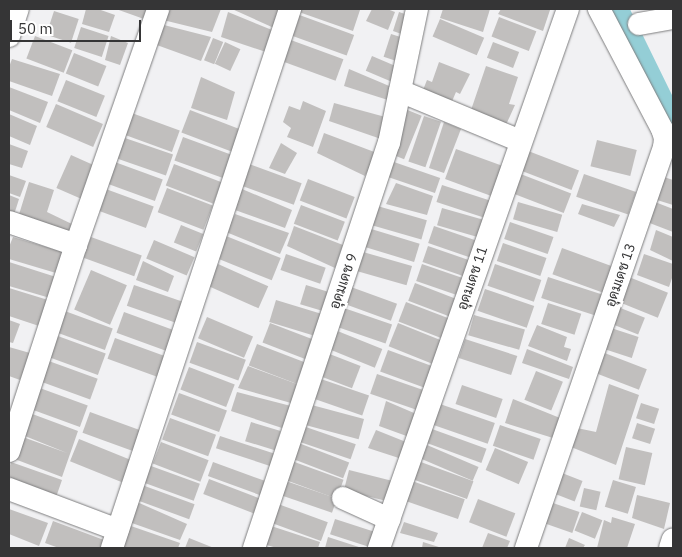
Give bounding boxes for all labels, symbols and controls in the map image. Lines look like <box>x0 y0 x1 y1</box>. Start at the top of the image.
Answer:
scale bar <box>12 10 144 42</box>
text: 50 m <box>18 19 53 38</box>
street label: อุดมเดช 13 <box>601 241 639 309</box>
street label: อุดมเดช 11 <box>453 244 491 312</box>
street label: อุดมเดช 9 <box>326 251 360 311</box>

